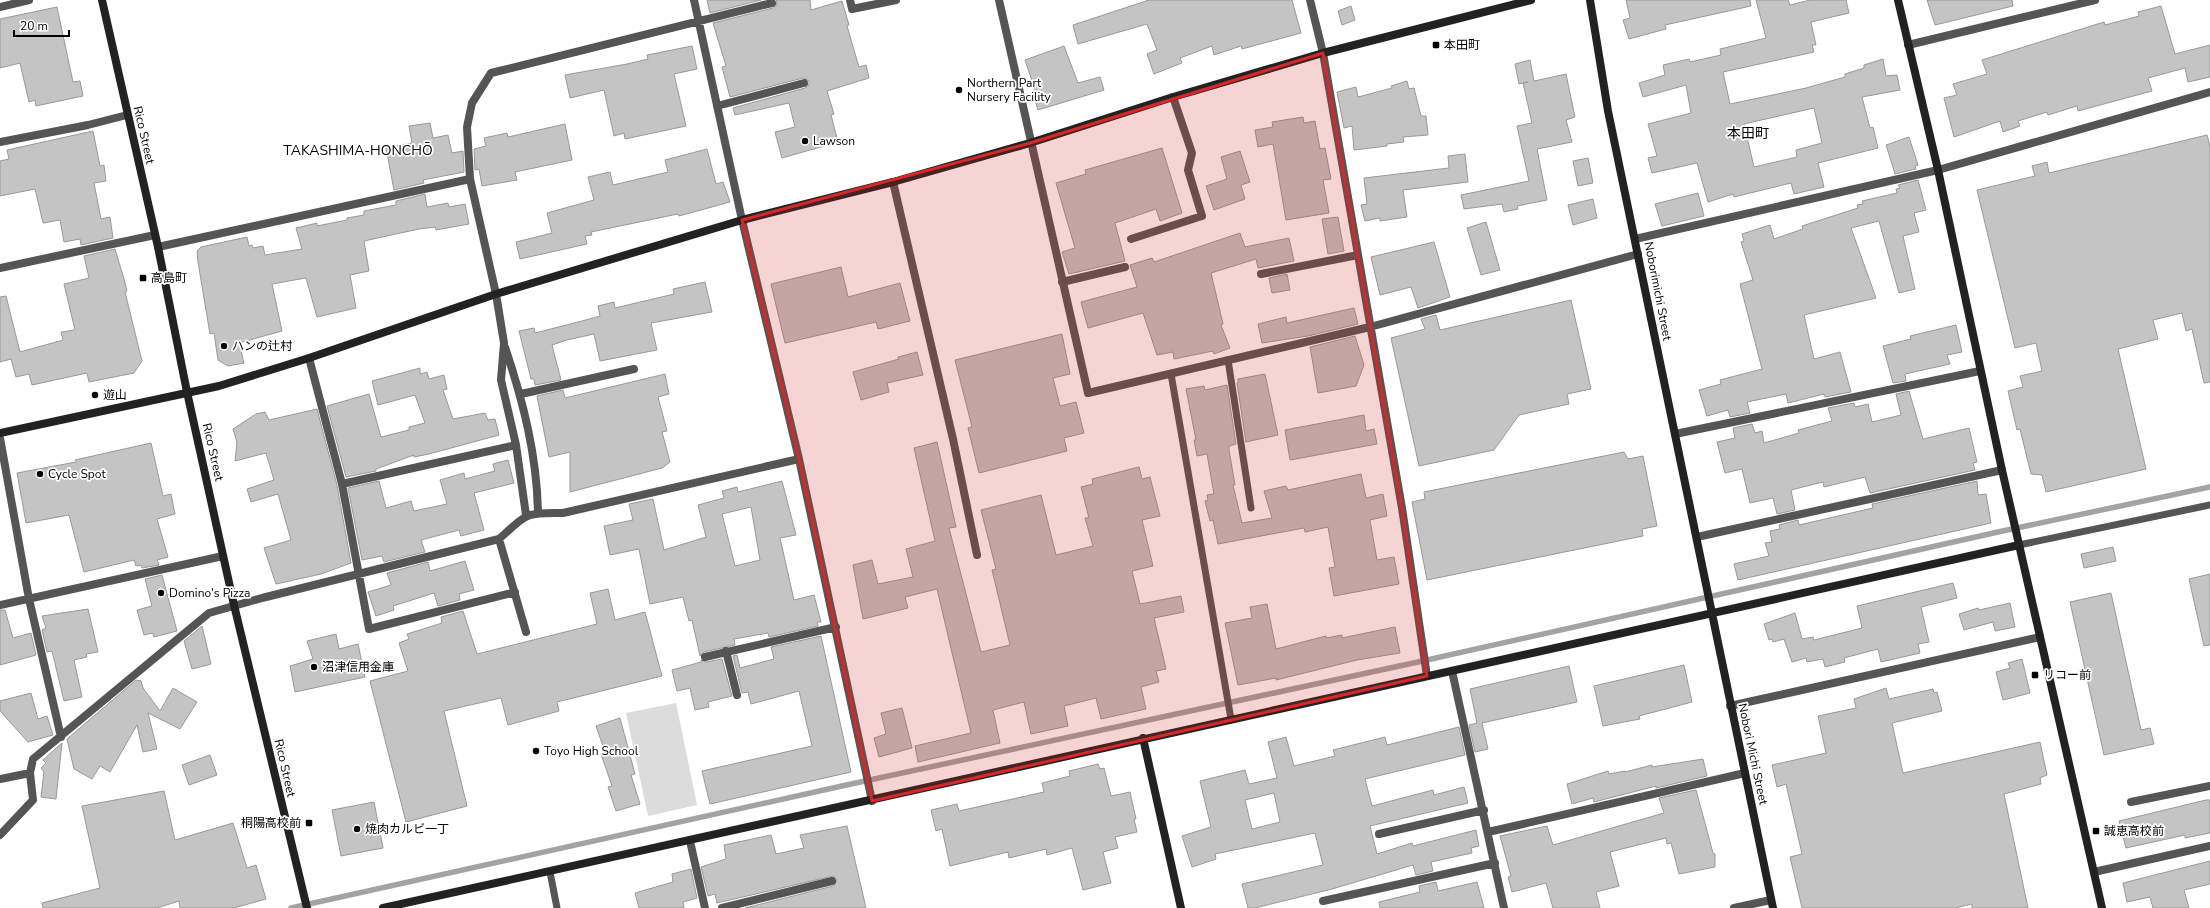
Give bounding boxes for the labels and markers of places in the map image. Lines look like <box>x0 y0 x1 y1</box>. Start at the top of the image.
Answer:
place label: 本田町 <box>1444 37 1480 53</box>
marker: 本田町 <box>1431 40 1441 50</box>
place label: Northern Part Nursery Facility <box>967 75 1052 105</box>
marker: Northern Part Nursery Facility <box>954 85 964 95</box>
place label: Lawson <box>813 133 855 149</box>
marker: Lawson <box>800 136 810 146</box>
place label: 高島町 <box>151 270 187 286</box>
marker: 高島町 <box>138 273 148 283</box>
place label: ハンの辻村 <box>232 338 293 354</box>
marker: ハンの辻村 <box>219 341 229 351</box>
place label: 遊山 <box>103 387 127 403</box>
marker: 遊山 <box>90 390 100 400</box>
place label: Cycle Spot <box>48 466 106 482</box>
marker: Cycle Spot <box>35 469 45 479</box>
place label: Domino's Pizza <box>169 585 250 601</box>
marker: Domino's Pizza <box>156 588 166 598</box>
place label: 沼津信用金庫 <box>322 659 394 675</box>
marker: 沼津信用金庫 <box>309 662 319 672</box>
place label: リコー前 <box>2043 667 2091 683</box>
marker: リコー前 <box>2030 670 2040 680</box>
place label: Toyo High School <box>544 743 639 759</box>
marker: Toyo High School <box>531 746 541 756</box>
place label: 桐陽高校前 <box>241 815 301 831</box>
marker: 桐陽高校前 <box>304 818 314 828</box>
place label: 焼肉カルビ一丁 <box>365 821 449 837</box>
place label: 誠恵高校前 <box>2104 823 2164 839</box>
marker: 焼肉カルビ一丁 <box>352 824 362 834</box>
marker: 誠恵高校前 <box>2091 826 2101 836</box>

